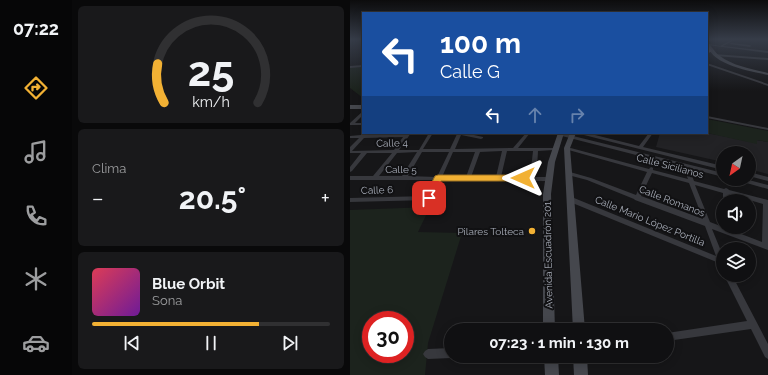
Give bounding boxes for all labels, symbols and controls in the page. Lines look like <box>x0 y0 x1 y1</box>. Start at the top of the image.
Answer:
text: 07:22 <box>13 18 59 39</box>
text: 100 m <box>440 27 521 60</box>
icon: left <box>374 28 426 80</box>
text: 25 <box>188 46 234 95</box>
text: Calle G <box>440 61 500 82</box>
icon: directions <box>22 74 50 102</box>
text: km/h <box>192 93 230 109</box>
icon: left <box>482 104 504 126</box>
icon: ahead <box>524 104 546 126</box>
icon: right <box>566 104 588 126</box>
street label: Calle 4 <box>376 137 408 149</box>
icon: music <box>22 138 50 166</box>
north arrow <box>716 146 756 186</box>
map controls <box>716 146 756 282</box>
street label: Calle Sicilianos <box>635 152 705 180</box>
position arrow <box>502 157 544 199</box>
text: Clima <box>92 161 126 176</box>
street label: Calle 5 <box>385 164 417 175</box>
text: 20.5° <box>179 181 246 216</box>
pin <box>412 181 446 215</box>
street label: Calle Romanos <box>637 183 707 219</box>
street label: Calle 6 <box>361 184 393 196</box>
text: − <box>92 185 104 211</box>
text: + <box>321 185 330 211</box>
icon: arrive <box>418 187 440 209</box>
street label: Calle Mario López Portilla <box>593 194 707 248</box>
button: sound <box>716 194 756 234</box>
street label: Avenida Escuadrón 201 <box>542 201 554 309</box>
icon: phone <box>22 202 50 230</box>
place label: Pilares Tolteca <box>457 226 524 237</box>
marker: Pilares Tolteca <box>527 226 537 236</box>
button: layers <box>716 242 756 282</box>
icon: climate <box>22 265 50 293</box>
text: Blue Orbit <box>152 275 225 293</box>
text: Sona <box>152 293 182 308</box>
speed limit sign: 30 <box>362 311 414 363</box>
icon: car <box>22 329 50 357</box>
icon: previous <box>121 332 143 354</box>
icon: pause <box>200 332 222 354</box>
icon: next <box>279 332 301 354</box>
text: 07:23 · 1 min · 130 m <box>489 334 629 352</box>

